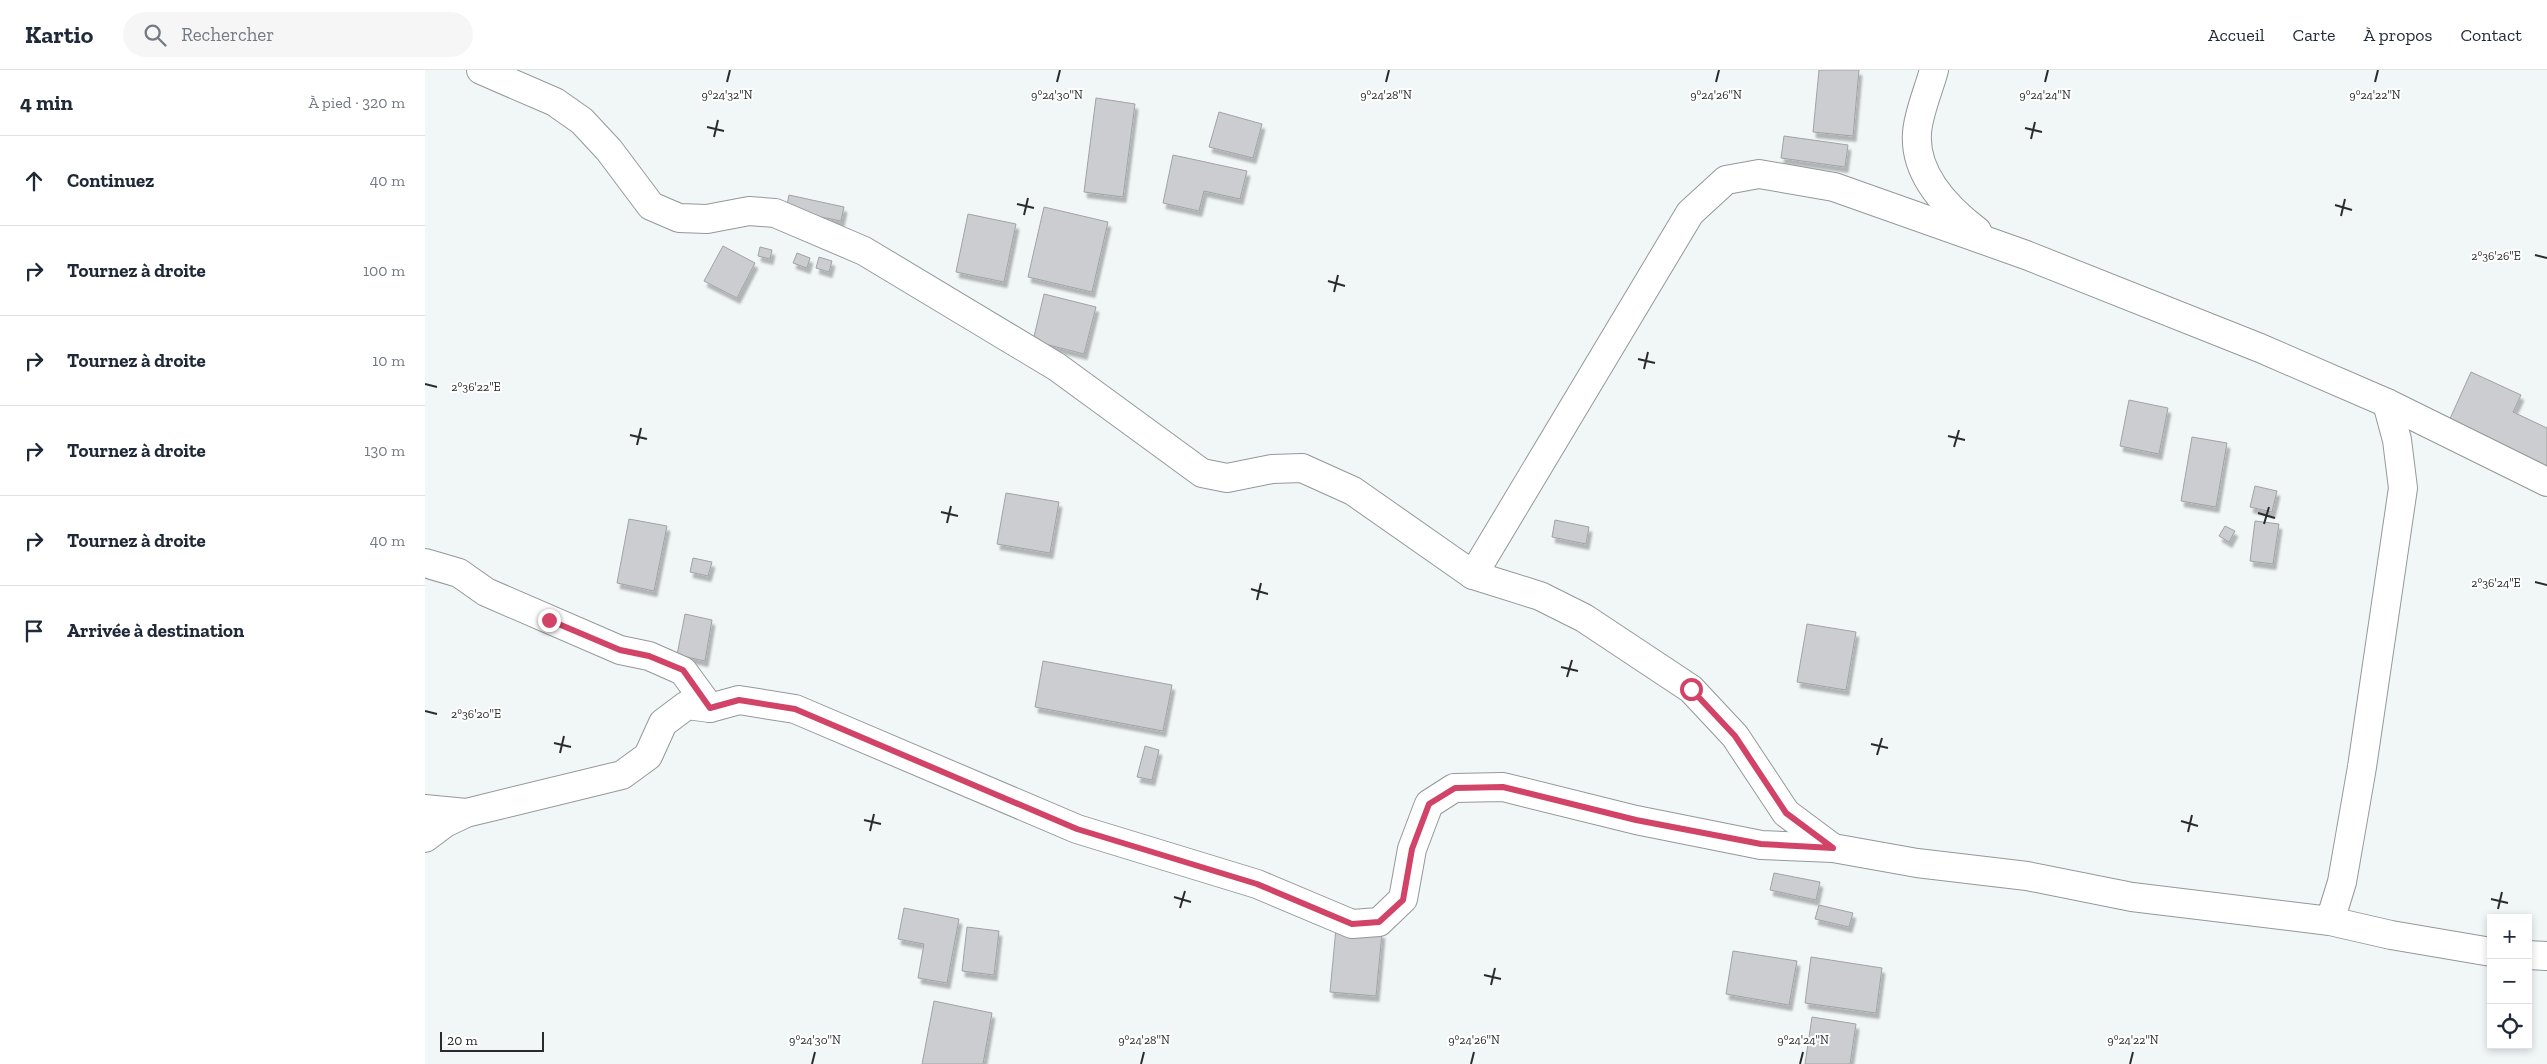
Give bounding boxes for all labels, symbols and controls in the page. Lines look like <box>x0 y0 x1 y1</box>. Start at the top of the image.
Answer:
search box <box>123 12 473 57</box>
text: Kartio <box>25 20 93 49</box>
icon: search <box>141 21 169 49</box>
text: Rechercher <box>181 23 274 46</box>
text: Accueil <box>2208 24 2265 46</box>
text: Carte <box>2293 24 2336 46</box>
text: À propos <box>2364 24 2432 46</box>
text: Contact <box>2460 24 2522 46</box>
text: 9°24'32"N <box>701 88 753 102</box>
text: 9°24'30"N <box>1031 88 1083 102</box>
text: 9°24'28"N <box>1360 88 1412 102</box>
text: 9°24'26"N <box>1690 88 1742 102</box>
text: 9°24'24"N <box>2019 88 2071 102</box>
text: 9°24'22"N <box>2349 88 2401 102</box>
text: 4 min <box>20 90 73 115</box>
text: À pied · 320 m <box>308 93 405 112</box>
icon: ahead <box>20 167 48 195</box>
text: Continuez <box>67 169 154 192</box>
text: 40 m <box>370 171 405 190</box>
text: 2°36'26"E <box>2471 249 2521 263</box>
icon: right <box>20 257 48 285</box>
text: Tournez à droite <box>67 259 206 282</box>
text: 100 m <box>363 261 405 280</box>
icon: right <box>20 347 48 375</box>
text: Tournez à droite <box>67 349 206 372</box>
text: 10 m <box>372 351 405 370</box>
text: 2°36'22"E <box>451 380 501 394</box>
icon: right <box>20 437 48 465</box>
text: Tournez à droite <box>67 439 206 462</box>
text: 130 m <box>364 441 405 460</box>
icon: right <box>20 527 48 555</box>
text: Tournez à droite <box>67 529 206 552</box>
text: 40 m <box>370 531 405 550</box>
text: 2°36'24"E <box>2471 576 2521 590</box>
route end <box>538 609 561 632</box>
icon: arrive <box>20 617 48 645</box>
text: Arrivée à destination <box>67 619 244 642</box>
route start <box>1680 678 1703 701</box>
text: 2°36'20"E <box>451 707 501 721</box>
map controls <box>2487 914 2532 1049</box>
button: + <box>2487 914 2532 959</box>
button: − <box>2487 959 2532 1004</box>
button: locate <box>2487 1004 2532 1049</box>
scale bar <box>440 1029 544 1052</box>
text: 20 m <box>447 1032 478 1049</box>
text: 9°24'30"N <box>789 1033 841 1047</box>
text: 9°24'28"N <box>1118 1033 1170 1047</box>
text: 9°24'26"N <box>1448 1033 1500 1047</box>
text: 9°24'24"N <box>1777 1033 1829 1047</box>
text: 9°24'22"N <box>2107 1033 2159 1047</box>

